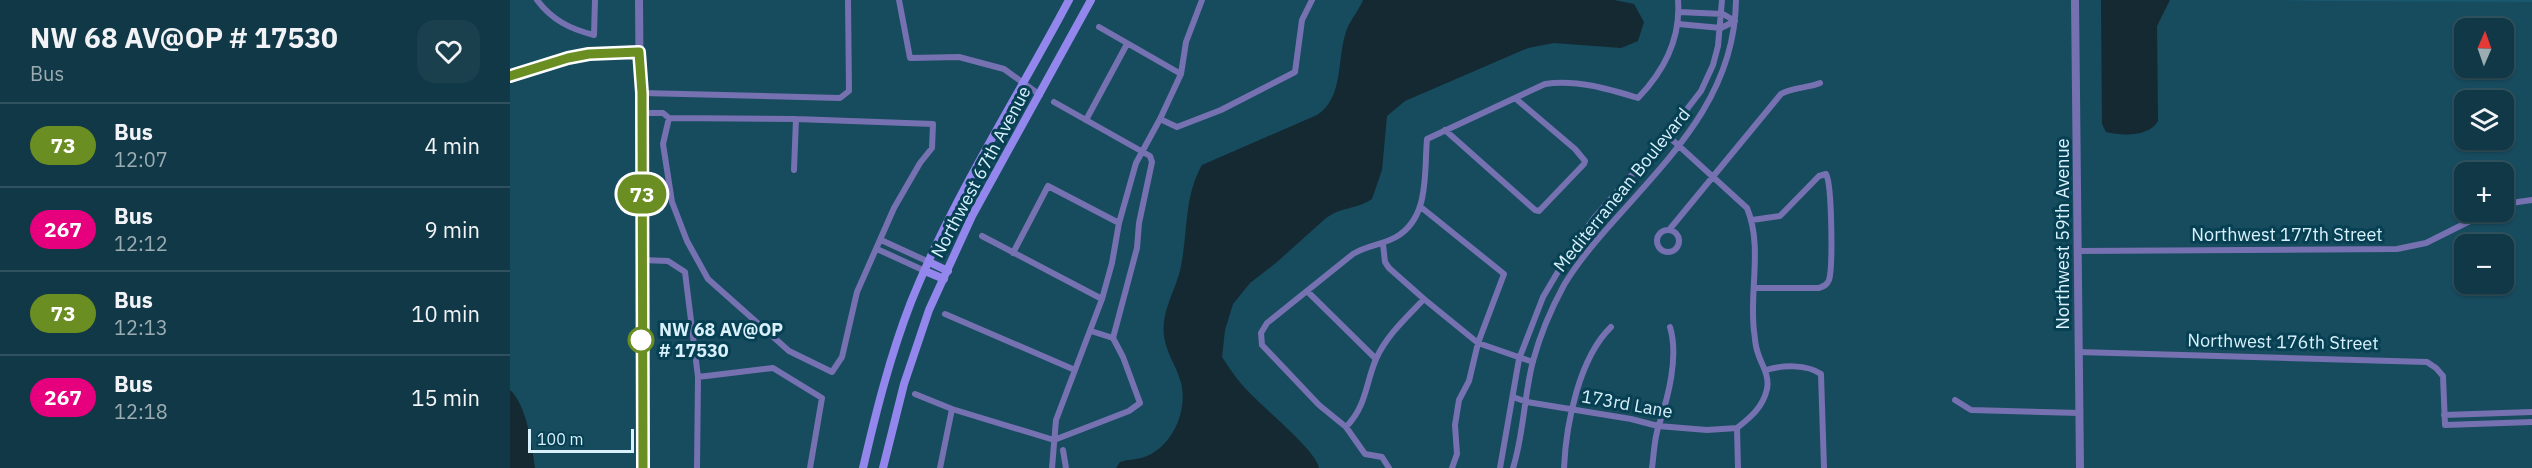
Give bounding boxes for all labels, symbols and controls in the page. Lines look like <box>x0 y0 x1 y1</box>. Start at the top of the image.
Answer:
north arrow <box>2454 18 2514 78</box>
map controls <box>2454 18 2514 294</box>
text: NW 68 AV@OP # 17530 <box>30 19 338 56</box>
button: heart <box>417 20 480 83</box>
text: Bus <box>30 60 64 87</box>
street label: Northwest 67th Avenue <box>926 82 1036 262</box>
button: layers <box>2454 90 2514 150</box>
street label: Mediterranean Boulevard <box>1548 103 1695 276</box>
text: Bus <box>114 117 153 146</box>
text: 73 <box>50 131 76 159</box>
text: 4 min <box>424 131 480 160</box>
street label: Northwest 59th Avenue <box>2051 138 2074 330</box>
text: 12:07 <box>114 146 168 173</box>
button: + <box>2454 162 2514 222</box>
line badge: 73 <box>615 174 669 214</box>
text: 73 <box>629 180 655 208</box>
text: Bus <box>114 201 153 230</box>
text: 267 <box>44 215 82 243</box>
text: 9 min <box>424 215 480 244</box>
street label: Northwest 177th Street <box>2191 223 2383 246</box>
text: 12:12 <box>114 230 168 257</box>
button: − <box>2454 234 2514 294</box>
text: Bus <box>114 285 153 314</box>
text: 73 <box>50 299 76 327</box>
text: 10 min <box>411 299 480 328</box>
text: 12:13 <box>114 314 168 341</box>
place label: NW 68 AV@OP # 17530 <box>659 318 783 362</box>
marker: NW 68 AV@OP # 17530 <box>628 327 654 353</box>
street label: Northwest 176th Street <box>2187 328 2379 355</box>
text: Bus <box>114 369 153 398</box>
text: 267 <box>44 383 82 411</box>
text: 15 min <box>411 383 480 412</box>
street label: 173rd Lane <box>1580 384 1675 423</box>
text: 12:18 <box>114 398 168 425</box>
scale bar <box>528 426 634 454</box>
text: 100 m <box>537 429 584 449</box>

